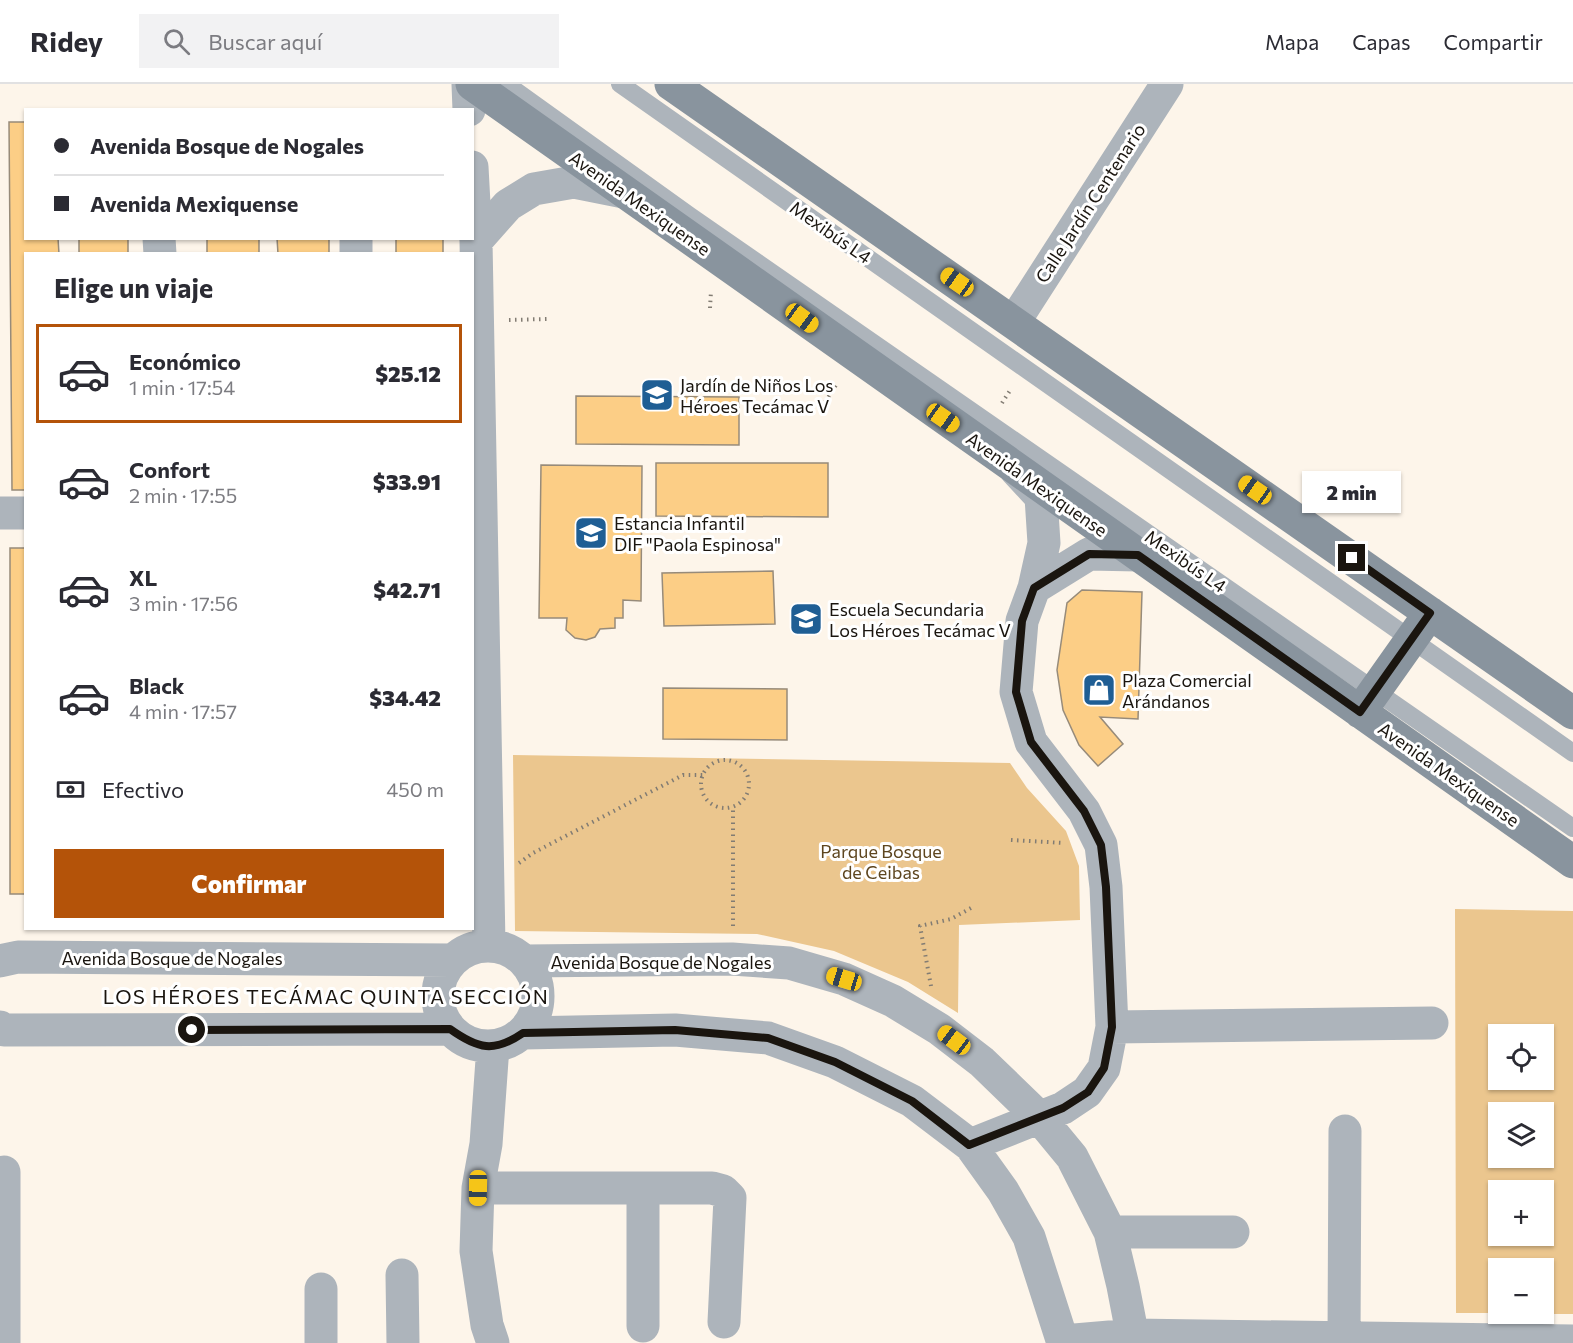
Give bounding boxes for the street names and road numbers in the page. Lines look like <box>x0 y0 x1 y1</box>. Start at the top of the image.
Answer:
street label: Calle Jardín Centenario <box>1030 119 1150 287</box>
street label: Avenida Mexiquense <box>565 146 715 260</box>
street label: Mexibús L4 <box>786 196 876 268</box>
street label: Avenida Mexiquense <box>962 427 1112 541</box>
street label: Mexibús L4 <box>1141 525 1231 597</box>
street label: Avenida Mexiquense <box>1374 717 1524 831</box>
street label: Avenida Bosque de Nogales <box>61 947 283 969</box>
street label: Avenida Bosque de Nogales <box>550 951 772 973</box>

